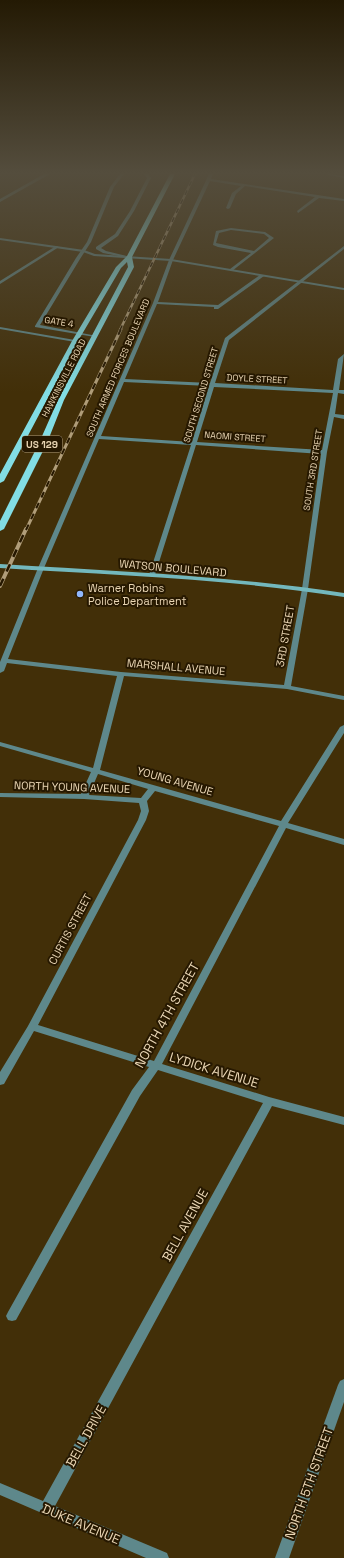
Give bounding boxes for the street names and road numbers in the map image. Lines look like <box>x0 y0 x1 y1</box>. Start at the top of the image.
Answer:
street label: SOUTH ARMED FORCES BOULEVARD <box>83 297 153 439</box>
street label: GATE 4 <box>44 314 75 330</box>
street label: HAWKINSVILLE ROAD <box>39 337 89 419</box>
street label: SOUTH SECOND STREET <box>181 345 221 444</box>
street label: DOYLE STREET <box>226 371 289 387</box>
street label: SOUTH 3RD STREET <box>301 428 325 511</box>
street label: NAOMI STREET <box>204 429 267 445</box>
road number: US 129 <box>22 436 62 452</box>
street label: WATSON BOULEVARD <box>119 556 227 580</box>
street label: 3RD STREET <box>273 604 297 668</box>
street label: MARSHALL AVENUE <box>126 656 226 678</box>
street label: YOUNG AVENUE <box>135 763 215 799</box>
street label: NORTH YOUNG AVENUE <box>14 778 130 796</box>
street label: CURTIS STREET <box>45 891 95 967</box>
street label: NORTH 4TH STREET <box>131 959 203 1071</box>
street label: LYDICK AVENUE <box>167 1048 261 1092</box>
street label: BELL AVENUE <box>158 1186 212 1264</box>
street label: BELL DRIVE <box>62 1402 110 1470</box>
street label: NORTH 5TH STREET <box>281 1424 337 1541</box>
street label: DUKE AVENUE <box>39 1500 123 1548</box>

